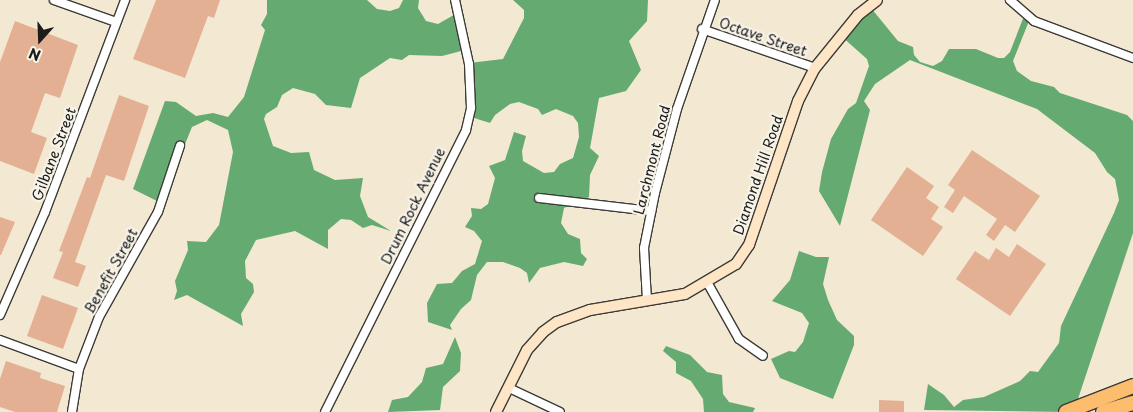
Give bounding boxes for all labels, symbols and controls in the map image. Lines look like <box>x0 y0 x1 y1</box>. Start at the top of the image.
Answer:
street label: Octave Street <box>717 14 809 60</box>
north arrow <box>15 15 65 65</box>
text: N <box>26 43 44 66</box>
street label: Larchmont Road <box>630 104 674 216</box>
street label: Gilbane Street <box>28 105 80 203</box>
street label: Diamond Hill Road <box>730 113 786 237</box>
street label: Drum Rock Avenue <box>378 145 448 267</box>
street label: Benefit Street <box>81 225 141 317</box>

